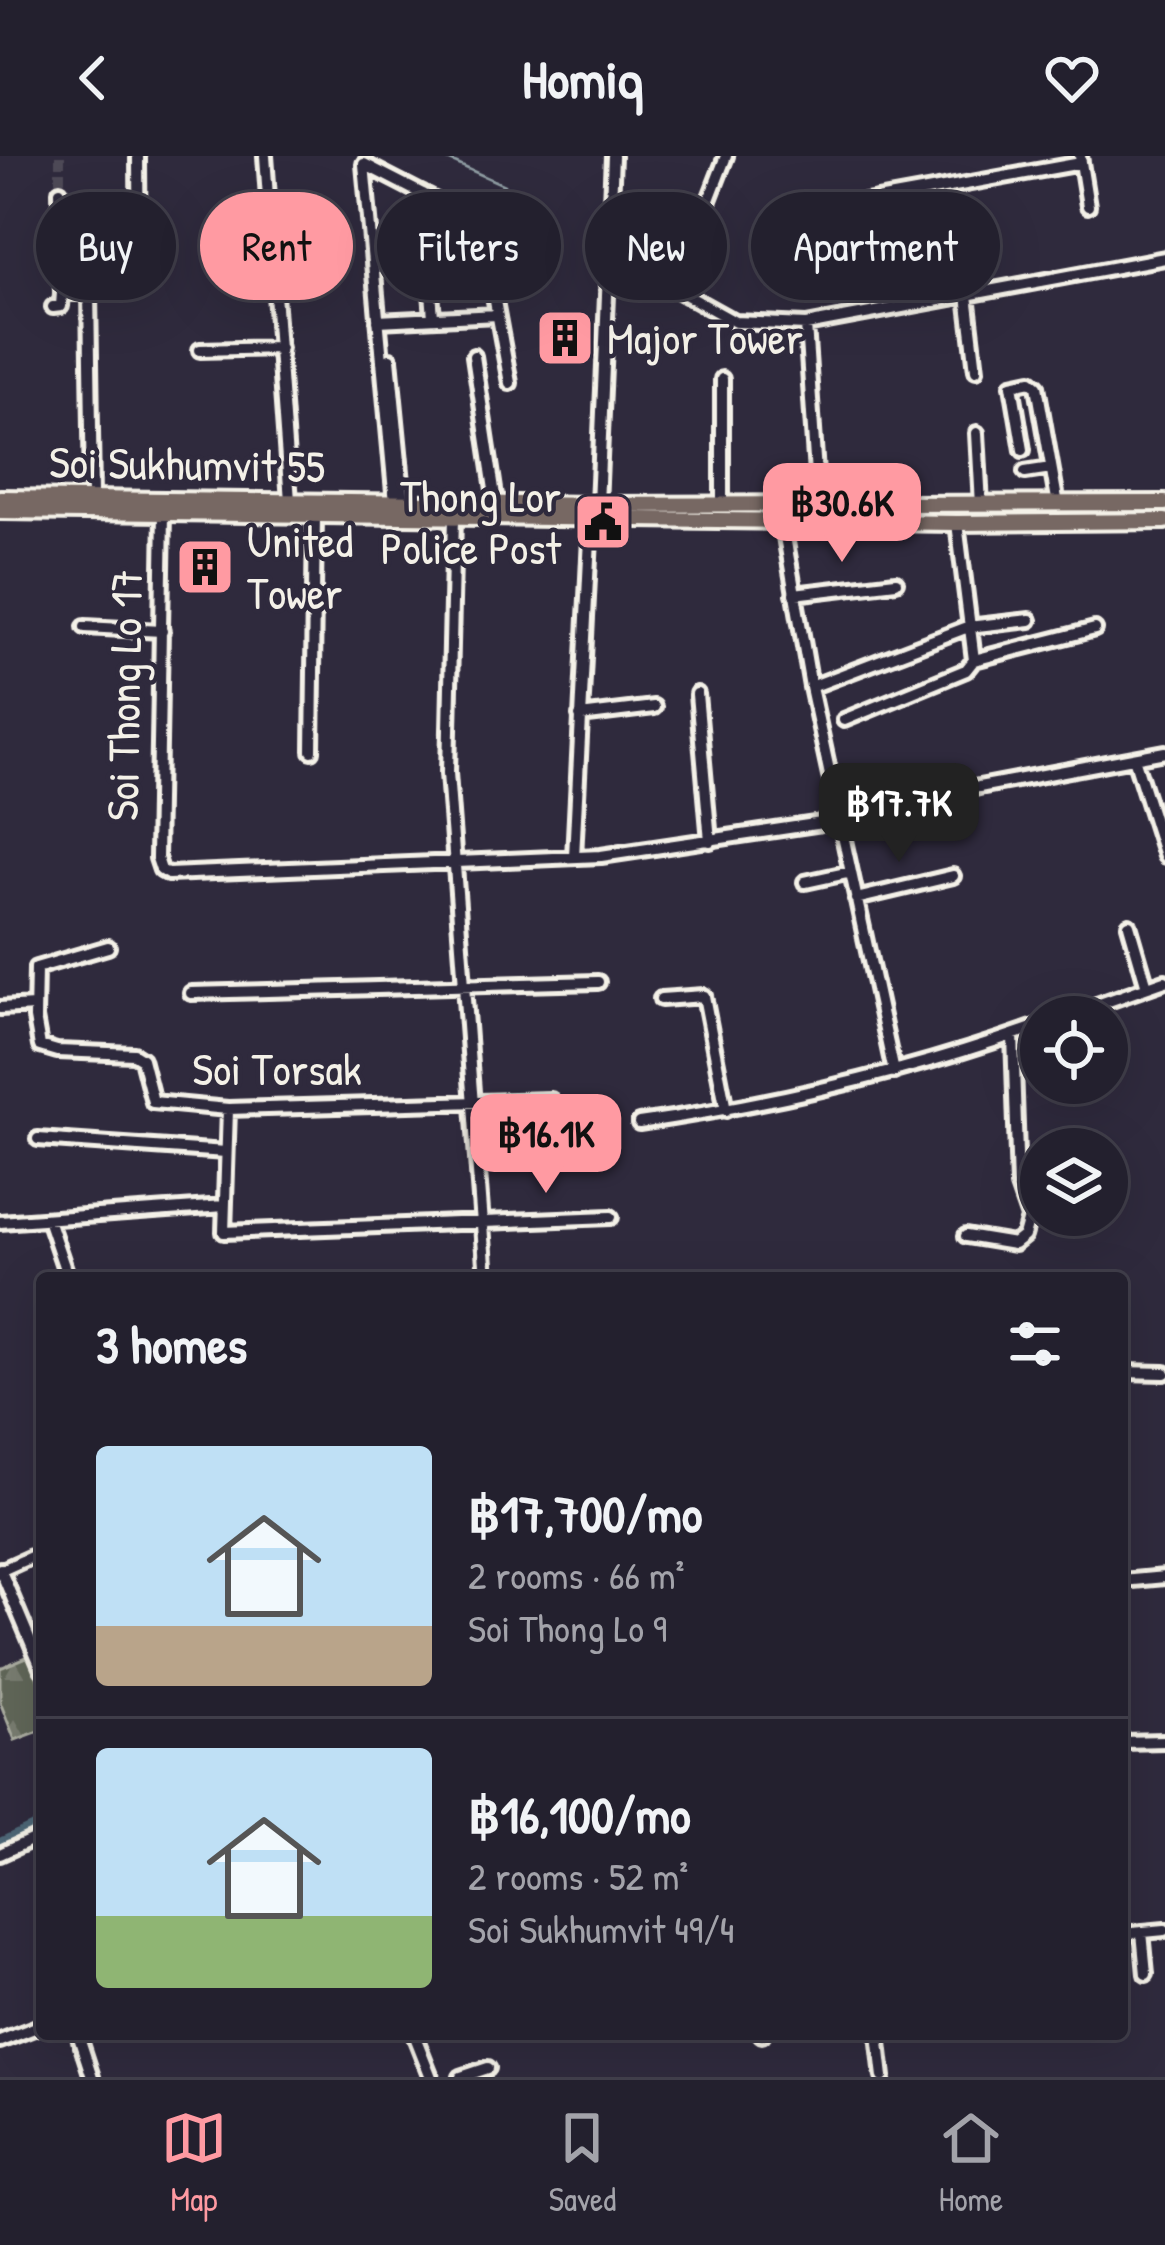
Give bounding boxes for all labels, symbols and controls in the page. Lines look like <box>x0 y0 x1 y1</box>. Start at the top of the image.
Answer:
text: Homiq <box>522 42 643 115</box>
icon: back <box>60 45 126 111</box>
icon: heart <box>1039 45 1105 111</box>
chip: Buy <box>36 192 176 300</box>
chip: Rent <box>200 192 353 300</box>
chip: Filters <box>377 192 561 300</box>
chip: New <box>585 192 727 300</box>
chip: Apartment <box>751 192 1000 300</box>
building icon: Major Tower <box>534 307 596 369</box>
place label: Major Tower <box>607 307 803 368</box>
street label: Soi Sukhumvit 55 <box>48 431 326 496</box>
pin: ฿30.6K <box>744 463 940 565</box>
place label: Thong Lor Police Post <box>381 465 562 578</box>
text: ฿30.6K <box>790 475 894 528</box>
public building icon: Thong Lor Police Post <box>572 491 634 553</box>
place label: United Tower <box>247 510 353 623</box>
building icon: United Tower <box>174 536 236 598</box>
street label: Soi Thong Lo 17 <box>91 569 156 821</box>
pin: ฿17.7K <box>801 763 997 865</box>
text: ฿17.7K <box>846 775 952 828</box>
map controls <box>1020 996 1128 1236</box>
button: locate <box>1020 996 1128 1104</box>
street label: Soi Torsak <box>192 1038 362 1099</box>
pin: ฿16.1K <box>448 1094 644 1196</box>
text: ฿16.1K <box>497 1106 595 1159</box>
button: layers <box>1020 1128 1128 1236</box>
text: 3 homes <box>96 1310 247 1379</box>
icon: filters <box>1002 1311 1068 1377</box>
text: ฿17,700/mo <box>468 1479 702 1548</box>
icon: home <box>192 1494 336 1638</box>
text: 2 rooms · 66 m² <box>468 1548 685 1601</box>
text: Soi Thong Lo 9 <box>468 1601 667 1654</box>
text: ฿16,100/mo <box>468 1780 691 1849</box>
icon: home <box>192 1796 336 1940</box>
text: 2 rooms · 52 m² <box>468 1849 688 1902</box>
text: Soi Sukhumvit 49/4 <box>468 1902 734 1955</box>
tab: Map <box>161 2105 227 2221</box>
tab: Saved <box>549 2105 616 2221</box>
tab: Home <box>938 2105 1004 2221</box>

